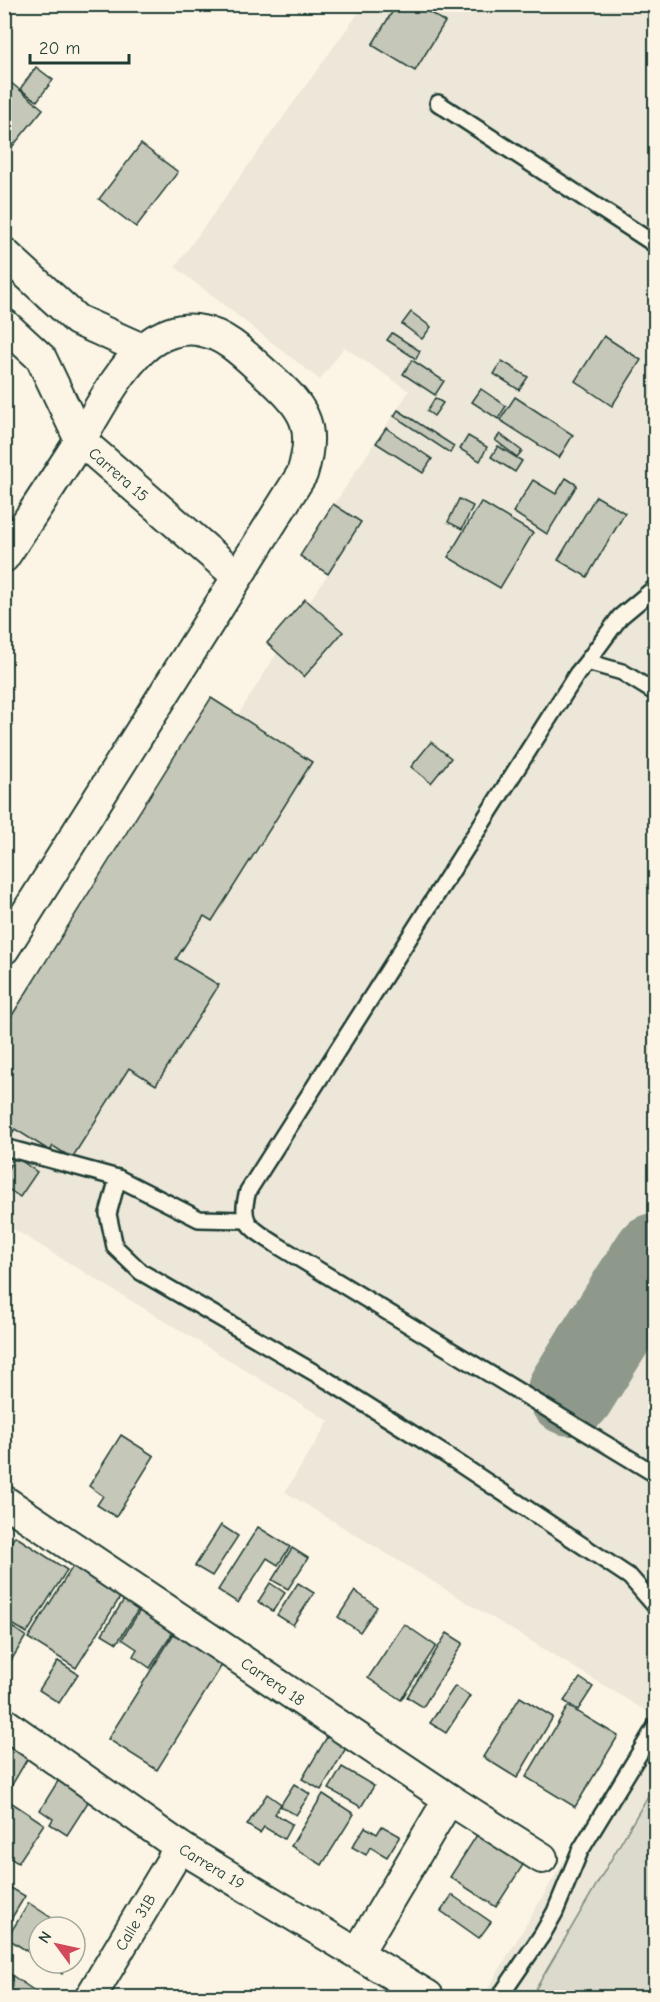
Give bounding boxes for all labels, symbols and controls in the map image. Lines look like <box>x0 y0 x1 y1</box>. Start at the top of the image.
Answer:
scale bar <box>30 27 129 65</box>
text: 20 m <box>39 38 80 59</box>
street label: Carrera 15 <box>85 444 152 506</box>
street label: Carrera 18 <box>237 1654 308 1710</box>
street label: Carrera 19 <box>176 1840 247 1893</box>
street label: Calle 31B <box>112 1891 160 1954</box>
north arrow <box>27 1915 87 1975</box>
text: N <box>35 1928 56 1947</box>

